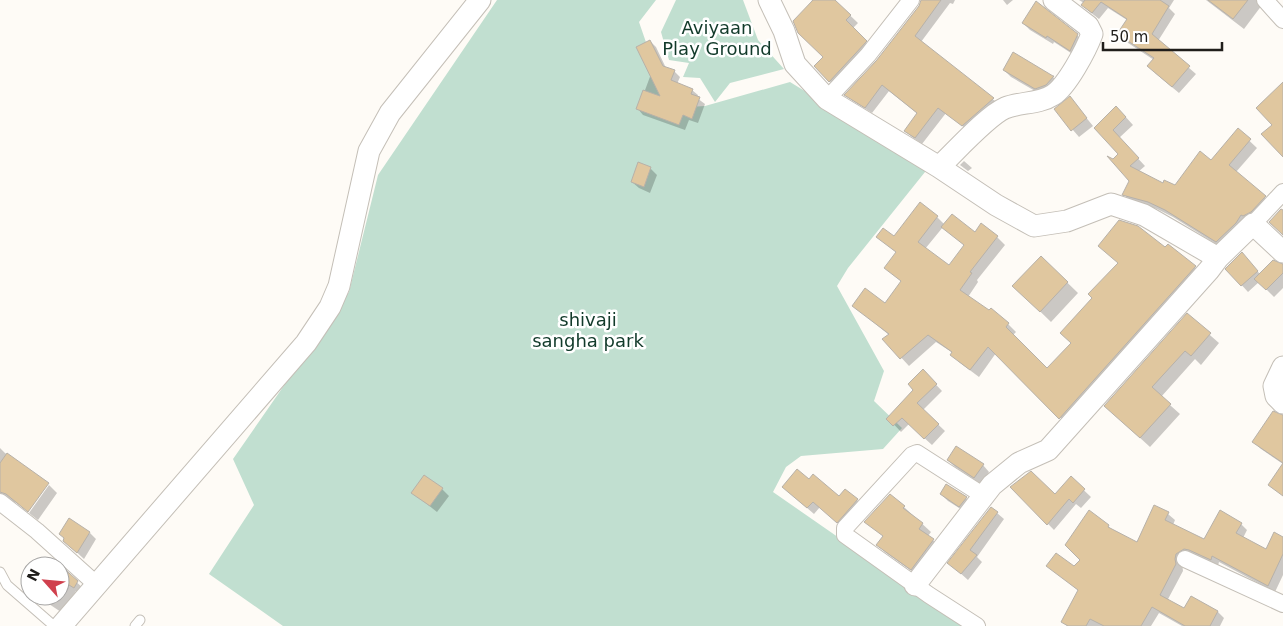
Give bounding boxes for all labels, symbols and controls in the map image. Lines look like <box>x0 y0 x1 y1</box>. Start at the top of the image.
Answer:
park label: Aviyaan Play Ground <box>662 17 772 59</box>
scale bar <box>1103 20 1222 52</box>
text: 50 m <box>1110 28 1148 46</box>
park label: shivaji sangha park <box>532 309 644 351</box>
north arrow <box>20 556 70 606</box>
text: N <box>24 566 43 584</box>

